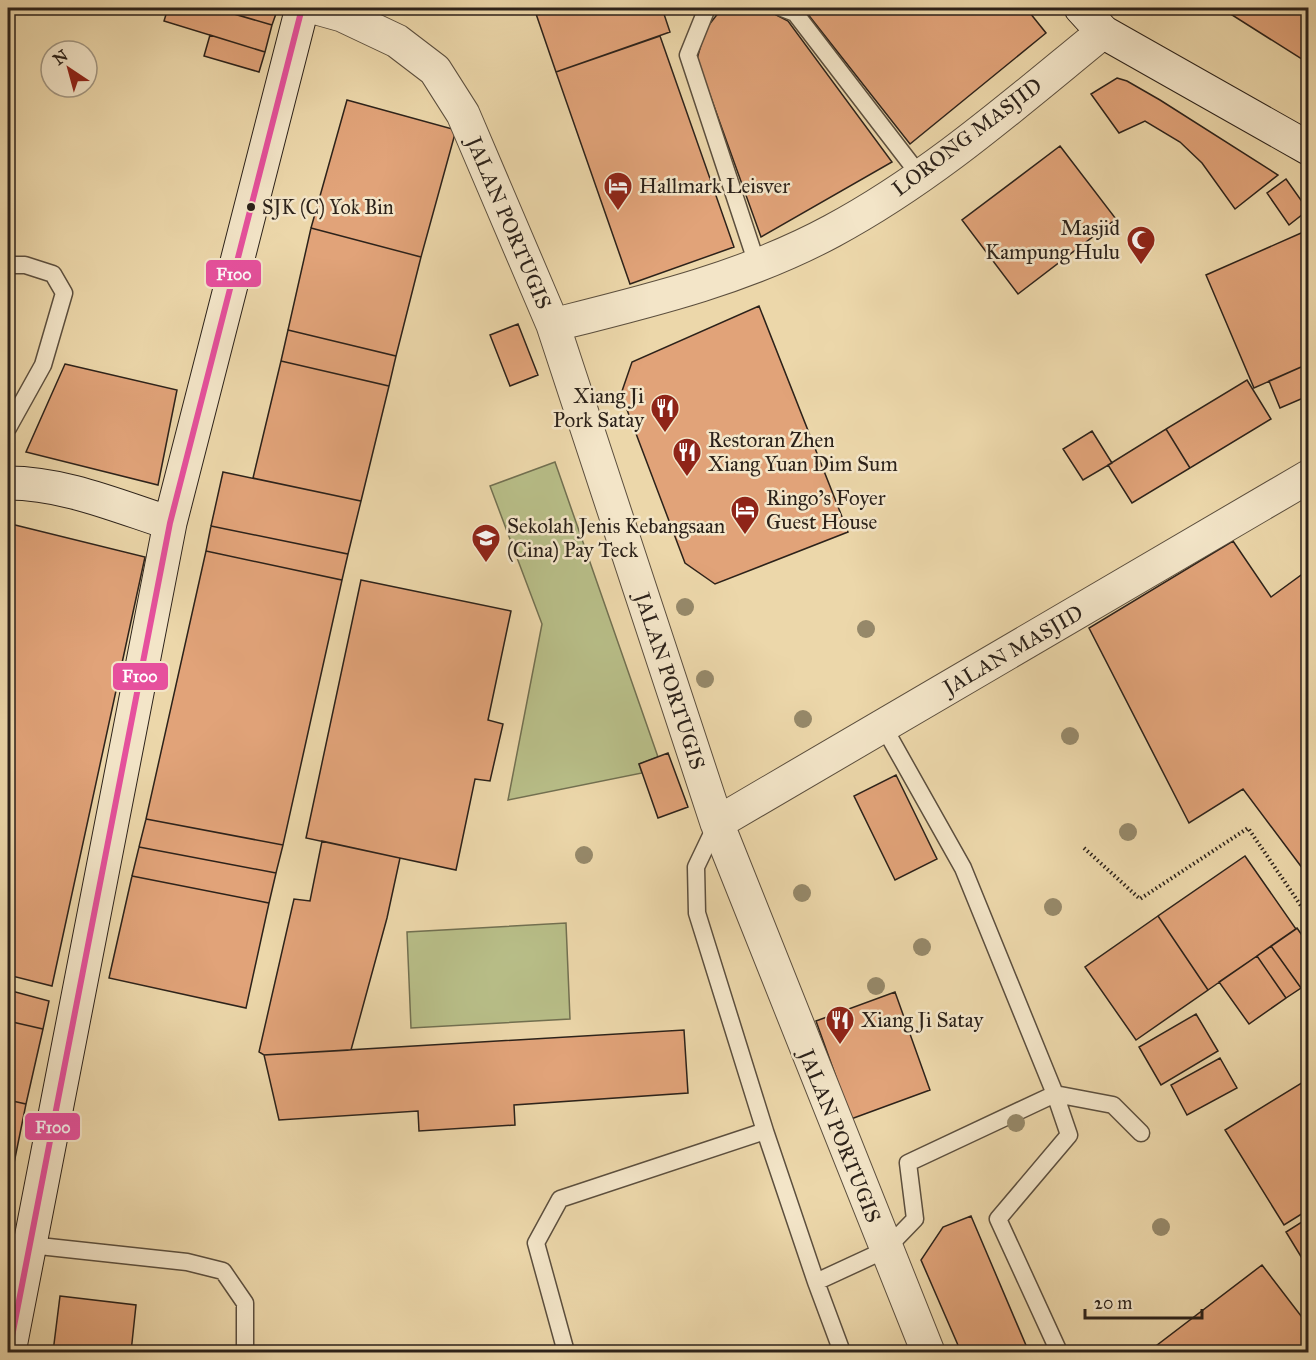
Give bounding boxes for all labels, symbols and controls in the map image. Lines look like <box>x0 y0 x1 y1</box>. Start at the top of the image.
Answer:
north arrow <box>39 39 99 99</box>
text: N <box>49 45 72 69</box>
street label: LORONG MASJID <box>887 72 1047 202</box>
street label: JALAN PORTUGIS <box>460 131 557 313</box>
hotel icon: Hallmark Leisver <box>602 170 634 212</box>
place label: Hallmark Leisver <box>639 173 790 199</box>
place label: SJK (C) Yok Bin <box>262 195 394 220</box>
marker: SJK (C) Yok Bin <box>245 201 257 213</box>
place label: Masjid Kampung Hulu <box>985 215 1120 265</box>
mosque icon: Masjid Kampung Hulu <box>1125 224 1157 266</box>
line badge: F100 <box>205 259 262 288</box>
text: F100 <box>216 265 252 284</box>
place label: Xiang Ji Pork Satay <box>553 383 645 433</box>
restaurant icon: Xiang Ji Pork Satay <box>649 392 681 434</box>
place label: Restoran Zhen Xiang Yuan Dim Sum <box>708 427 898 477</box>
restaurant icon: Restoran Zhen Xiang Yuan Dim Sum <box>671 436 703 478</box>
place label: Ringo's Foyer Guest House <box>766 485 886 535</box>
hotel icon: Ringo's Foyer Guest House <box>729 494 761 536</box>
place label: Sekolah Jenis Kebangsaan (Cina) Pay Teck <box>507 513 725 563</box>
school or university icon: Sekolah Jenis Kebangsaan (Cina) Pay Teck <box>470 522 502 564</box>
street label: JALAN PORTUGIS <box>629 587 711 773</box>
street label: JALAN MASJID <box>937 599 1087 702</box>
line badge: F100 <box>112 662 169 691</box>
text: F100 <box>122 667 158 686</box>
restaurant icon: Xiang Ji Satay <box>824 1004 856 1046</box>
place label: Xiang Ji Satay <box>861 1007 984 1033</box>
street label: JALAN PORTUGIS <box>793 1044 887 1226</box>
line badge: F100 <box>24 1112 81 1141</box>
text: F100 <box>35 1118 71 1137</box>
scale bar <box>1085 1282 1202 1320</box>
text: 20 m <box>1094 1292 1132 1314</box>

